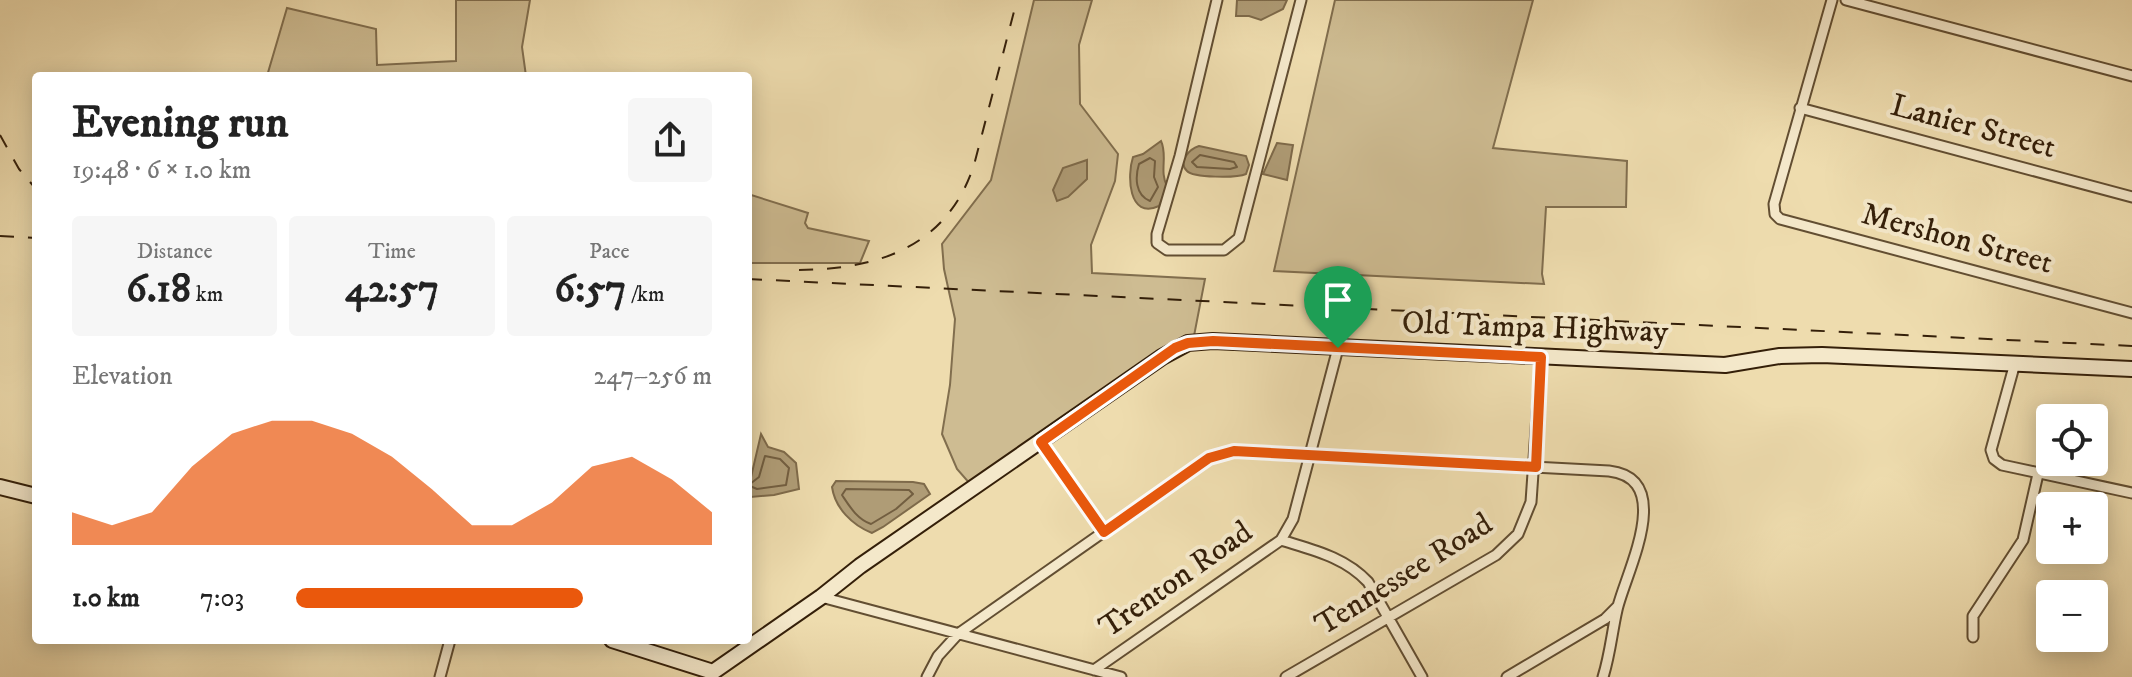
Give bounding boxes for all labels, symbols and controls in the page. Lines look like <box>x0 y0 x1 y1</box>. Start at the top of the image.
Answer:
street label: Lanier Street <box>1886 86 2060 168</box>
text: Evening run <box>72 96 289 151</box>
button: share <box>628 98 712 182</box>
text: 19:48 · 6 × 1.0 km <box>72 154 251 187</box>
street label: Mershon Street <box>1857 194 2057 284</box>
text: Distance <box>137 238 213 265</box>
text: Time <box>368 238 416 265</box>
text: Pace <box>589 238 630 265</box>
text: 6.18 <box>126 265 191 315</box>
text: 42:57 <box>345 265 439 315</box>
text: 6:57 <box>554 265 626 315</box>
pin <box>1304 266 1372 348</box>
icon: arrive <box>1316 278 1360 322</box>
text: km <box>191 281 223 308</box>
text: /km <box>626 281 665 308</box>
street label: Old Tampa Highway <box>1401 303 1670 353</box>
text: Elevation <box>72 360 173 393</box>
text: 247–256 m <box>594 360 712 393</box>
map controls <box>2036 404 2108 652</box>
button: locate <box>2036 404 2108 476</box>
button: + <box>2036 492 2108 564</box>
street label: Tennessee Road <box>1308 505 1500 645</box>
street label: Trenton Road <box>1091 512 1261 648</box>
button: − <box>2036 580 2108 652</box>
text: 1.0 km <box>72 582 140 615</box>
text: 7:03 <box>200 582 244 615</box>

